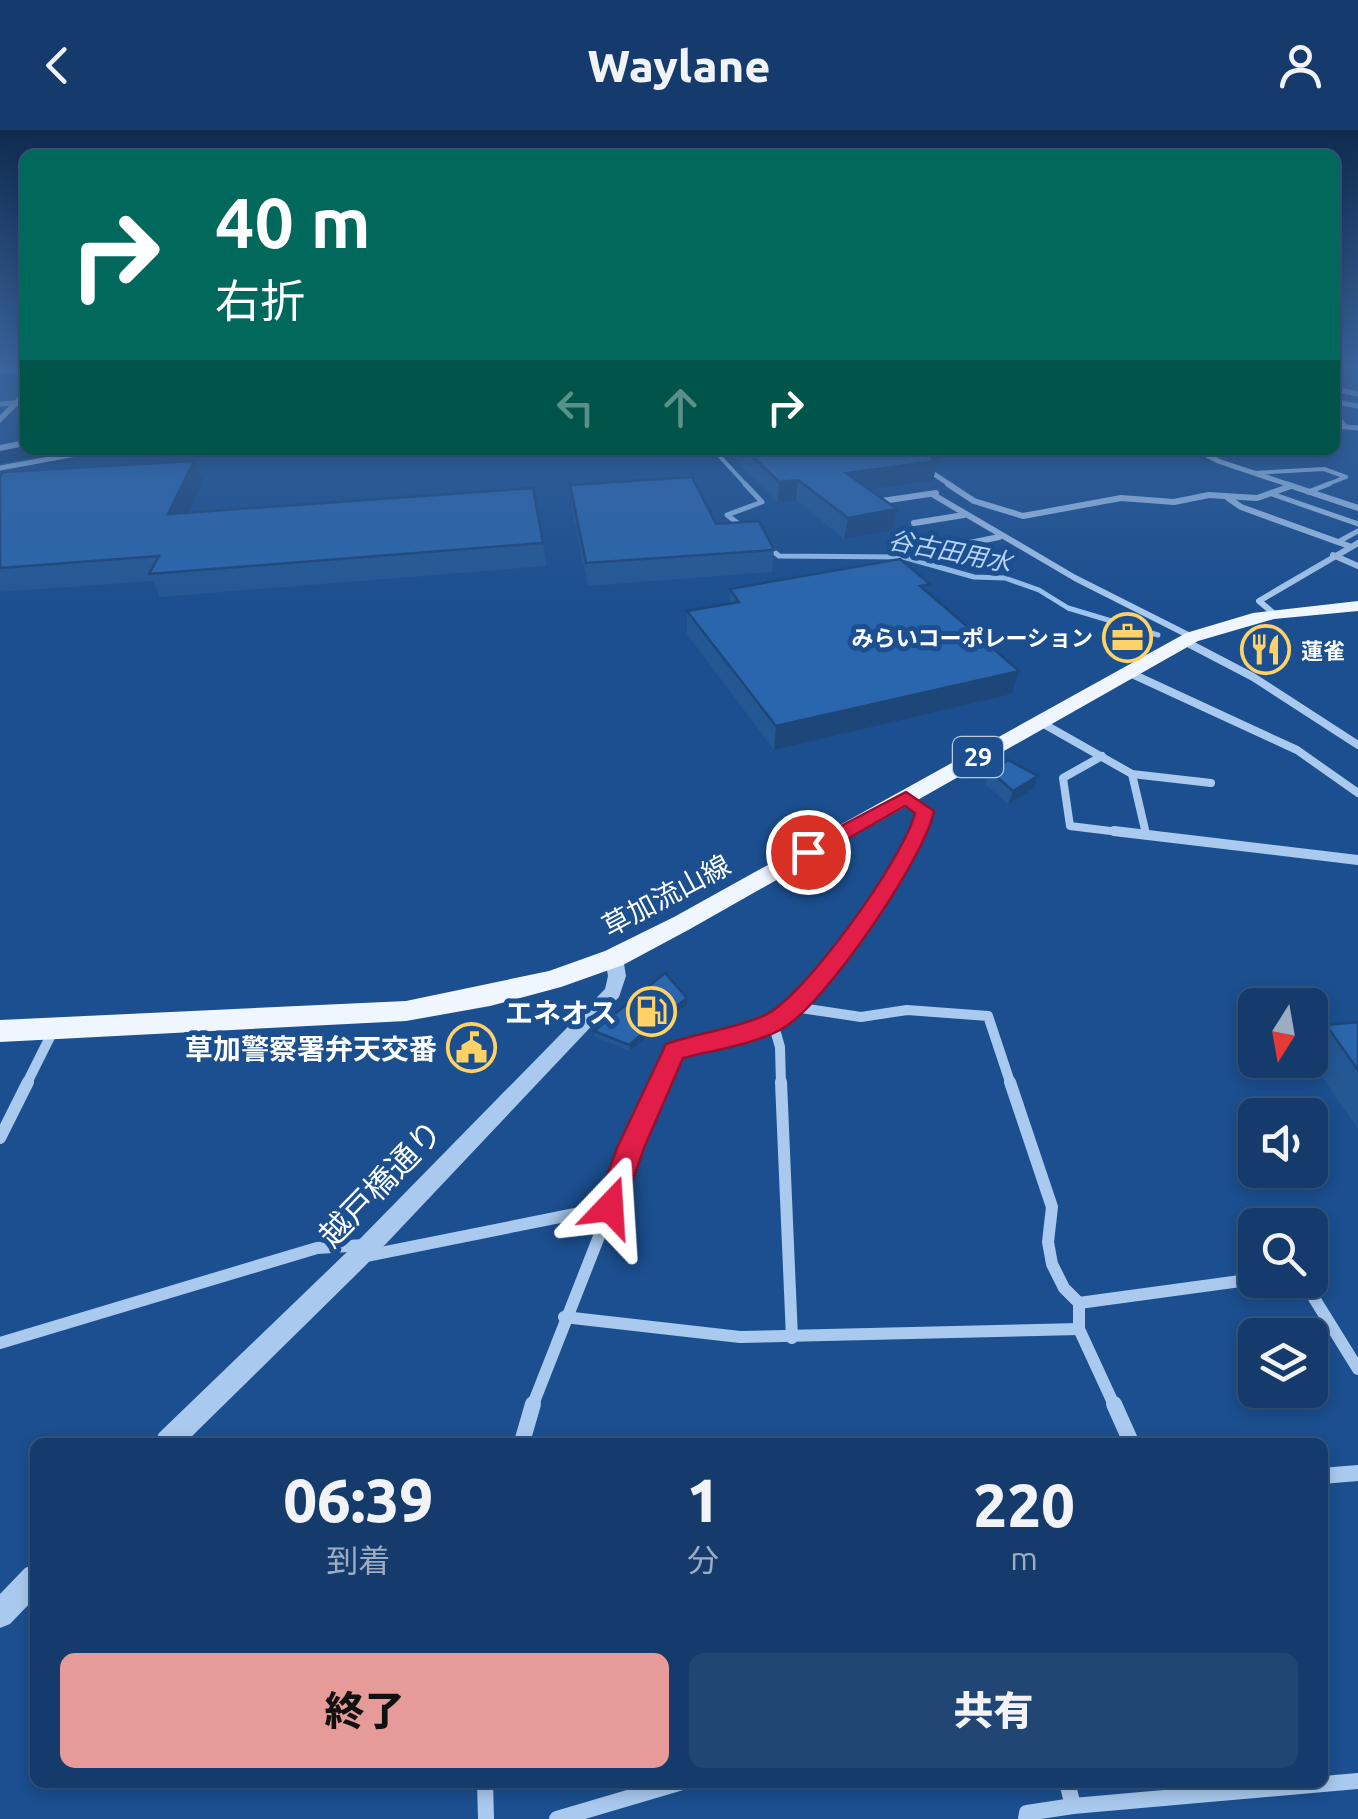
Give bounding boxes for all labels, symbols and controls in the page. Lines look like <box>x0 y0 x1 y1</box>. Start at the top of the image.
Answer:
icon: back <box>30 38 85 93</box>
icon: person <box>1273 38 1328 93</box>
text: Waylane <box>588 40 770 91</box>
text: 40 m <box>215 183 371 261</box>
icon: right <box>50 190 180 320</box>
text: 右折 <box>215 275 305 326</box>
icon: left <box>548 380 603 435</box>
icon: ahead <box>653 380 708 435</box>
icon: right <box>758 380 813 435</box>
water label: 谷古田用水 <box>886 525 1017 577</box>
office icon: みらいコーポレーション <box>1102 611 1154 663</box>
restaurant icon: 蓮雀 <box>1240 624 1292 676</box>
place label: みらいコーポレーション <box>851 625 1093 650</box>
place label: 蓮雀 <box>1301 638 1345 663</box>
road number: 29 <box>953 737 1003 777</box>
pin <box>766 810 851 895</box>
icon: arrive <box>781 825 836 880</box>
street label: 草加流山線 <box>597 848 735 942</box>
fuel station icon: エネオス <box>626 986 678 1038</box>
north arrow <box>1238 988 1328 1078</box>
map controls <box>1238 988 1328 1408</box>
place label: エネオス <box>505 997 617 1028</box>
public building icon: 草加警察署弁天交番 <box>446 1022 498 1074</box>
place label: 草加警察署弁天交番 <box>185 1033 437 1064</box>
button: sound <box>1238 1098 1328 1188</box>
street label: 越戸橋通り <box>311 1113 449 1253</box>
position arrow <box>558 1155 662 1259</box>
button: search <box>1238 1208 1328 1298</box>
button: layers <box>1238 1318 1328 1408</box>
text: 06:39 <box>283 1466 433 1533</box>
text: 1 <box>686 1466 720 1533</box>
text: 220 <box>973 1471 1075 1538</box>
text: m <box>1010 1540 1038 1576</box>
text: 到着 <box>326 1542 390 1578</box>
text: 分 <box>687 1542 719 1578</box>
button: 終了 <box>60 1653 669 1768</box>
button: 共有 <box>689 1653 1298 1768</box>

